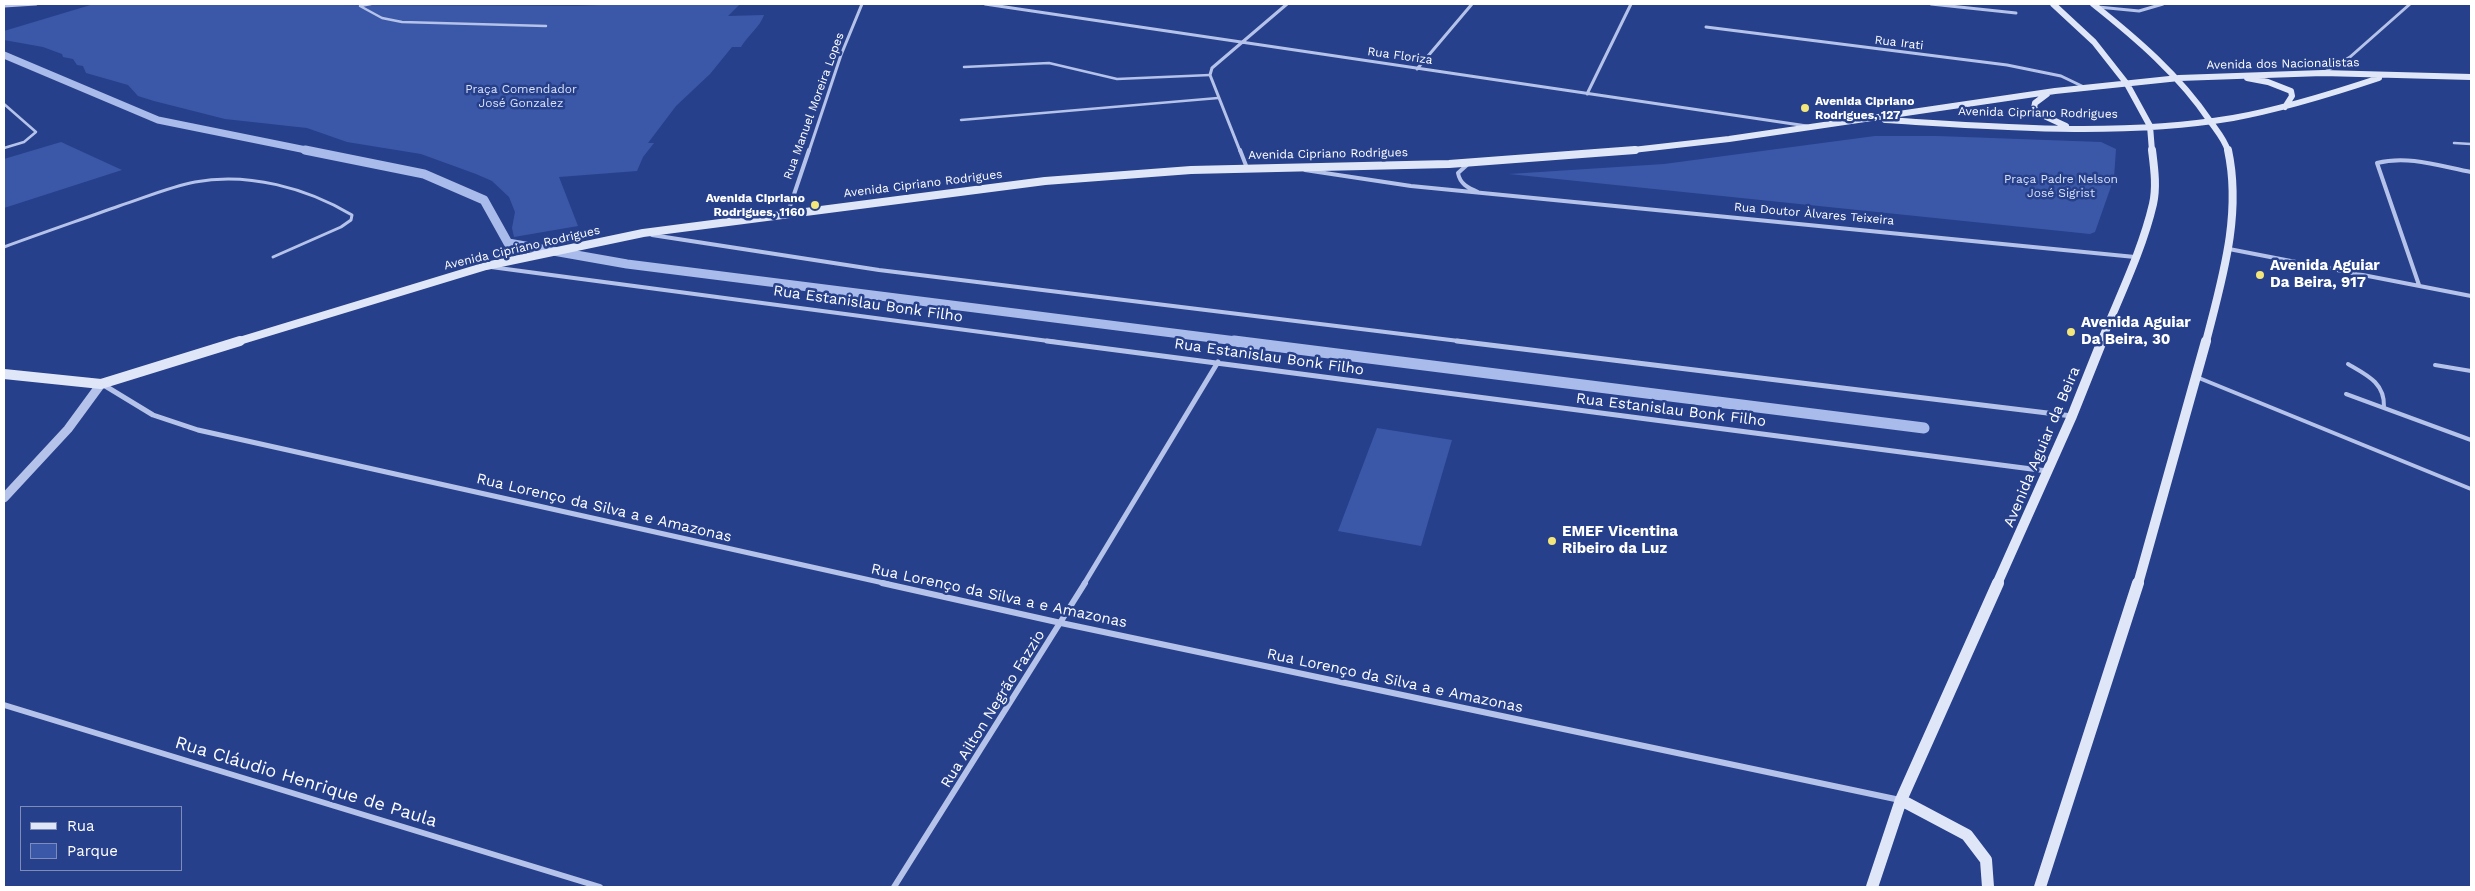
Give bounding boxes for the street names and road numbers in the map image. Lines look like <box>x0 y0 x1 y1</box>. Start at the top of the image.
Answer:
street label: Rua Manuel Moreira Lopes <box>781 31 847 181</box>
street label: Rua Irati <box>1874 33 1924 53</box>
street label: Rua Floriza <box>1367 44 1433 68</box>
street label: Avenida dos Nacionalistas <box>2206 55 2360 73</box>
street label: Avenida Cipriano Rodrigues <box>1958 104 2118 122</box>
street label: Avenida Cipriano Rodrigues <box>1248 145 1408 163</box>
street label: Avenida Cipriano Rodrigues <box>843 167 1003 201</box>
street label: Rua Doutor Àlvares Teixeira <box>1733 200 1895 228</box>
street label: Avenida Cipriano Rodrigues <box>442 223 602 273</box>
street label: Rua Estanislau Bonk Filho <box>772 282 964 326</box>
street label: Rua Estanislau Bonk Filho <box>1173 335 1365 379</box>
street label: Avenida Aguiar da Beira <box>2000 364 2084 530</box>
street label: Rua Estanislau Bonk Filho <box>1575 389 1767 431</box>
street label: Rua Lorenço da Silva a e Amazonas <box>475 470 733 546</box>
street label: Rua Lorenço da Silva a e Amazonas <box>869 560 1129 632</box>
street label: Rua Ailton Negrão Fazzio <box>937 627 1049 791</box>
street label: Rua Lorenço da Silva a e Amazonas <box>1265 645 1525 717</box>
street label: Rua Cláudio Henrique de Paula <box>172 732 440 832</box>

